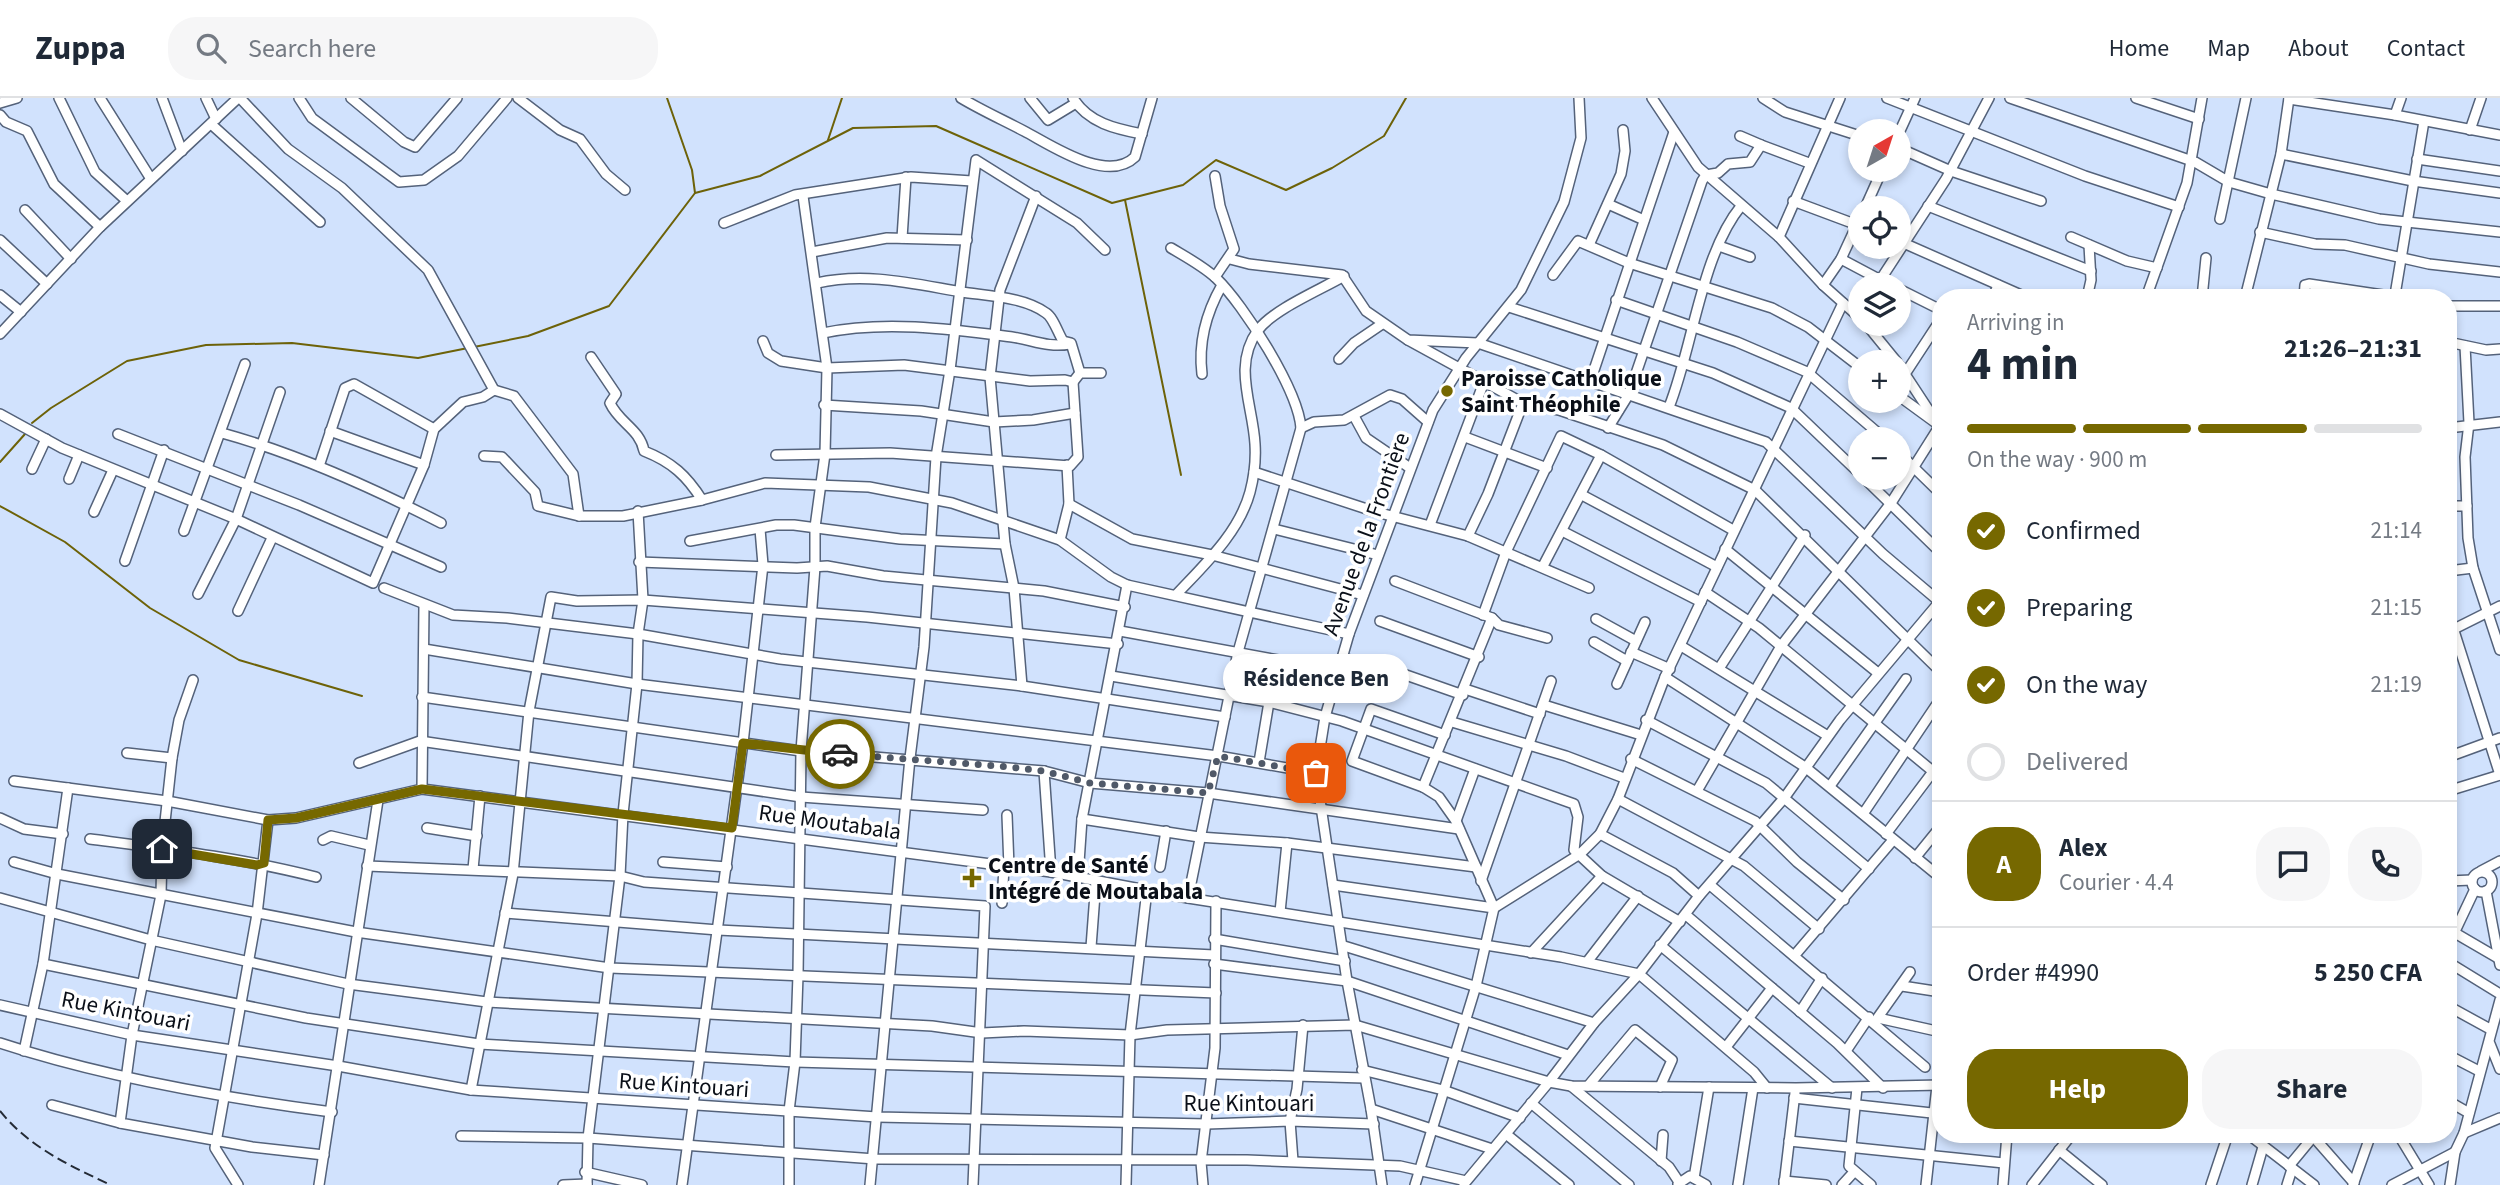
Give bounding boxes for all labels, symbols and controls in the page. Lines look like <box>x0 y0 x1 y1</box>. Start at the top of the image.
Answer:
search box <box>168 17 658 80</box>
text: Zuppa <box>35 25 126 72</box>
icon: search <box>192 29 230 67</box>
text: Search here <box>248 30 376 67</box>
text: Home <box>2109 31 2169 66</box>
text: Map <box>2207 31 2250 66</box>
text: About <box>2288 31 2349 66</box>
text: Contact <box>2387 31 2465 66</box>
north arrow <box>1848 119 1911 182</box>
map controls <box>1848 119 1911 490</box>
button: locate <box>1848 196 1911 259</box>
button: layers <box>1848 273 1911 336</box>
text: Arriving in <box>1967 306 2065 339</box>
text: 21:26–21:31 <box>2284 330 2422 367</box>
text: 4 min <box>1967 332 2079 397</box>
button: + <box>1848 350 1911 413</box>
place label: Paroisse Catholique Saint Théophile <box>1461 362 1662 421</box>
marker: Paroisse Catholique Saint Théophile <box>1439 383 1455 399</box>
button: − <box>1848 427 1911 490</box>
street label: Avenue de la Frontière <box>1314 428 1418 640</box>
text: On the way · 900 m <box>1967 443 2147 476</box>
icon: check <box>1967 512 2005 550</box>
text: Confirmed <box>2026 512 2141 549</box>
text: 21:14 <box>2371 514 2422 547</box>
icon: check <box>1967 589 2005 627</box>
text: Preparing <box>2026 589 2132 626</box>
text: 21:15 <box>2371 591 2422 624</box>
callout: Résidence Ben <box>1223 654 1409 703</box>
text: Résidence Ben <box>1243 662 1389 695</box>
icon: check <box>1967 666 2005 704</box>
text: On the way <box>2026 666 2147 703</box>
text: 21:19 <box>2371 668 2422 701</box>
courier <box>805 719 875 789</box>
icon: car <box>821 735 859 773</box>
pin <box>1286 743 1346 803</box>
text: Delivered <box>2026 743 2129 780</box>
icon: bag <box>1297 754 1335 792</box>
street label: Rue Moutabala <box>757 796 903 848</box>
pin <box>132 819 192 879</box>
button: chat <box>2256 827 2330 901</box>
button: phone <box>2348 827 2422 901</box>
text: Alex <box>2059 829 2108 866</box>
icon: home <box>143 830 181 868</box>
text: A <box>1997 846 2011 883</box>
place label: Centre de Santé Intégré de Moutabala <box>988 849 1203 908</box>
text: Courier · 4.4 <box>2059 866 2174 899</box>
marker: Centre de Santé Intégré de Moutabala <box>962 868 982 888</box>
text: Order #4990 <box>1967 954 2099 991</box>
text: 5 250 CFA <box>2314 954 2422 991</box>
street label: Rue Kintouari <box>59 982 193 1040</box>
button: Help <box>1967 1049 2188 1129</box>
button: Share <box>2202 1049 2422 1129</box>
street label: Rue Kintouari <box>618 1064 750 1106</box>
street label: Rue Kintouari <box>1184 1087 1314 1120</box>

